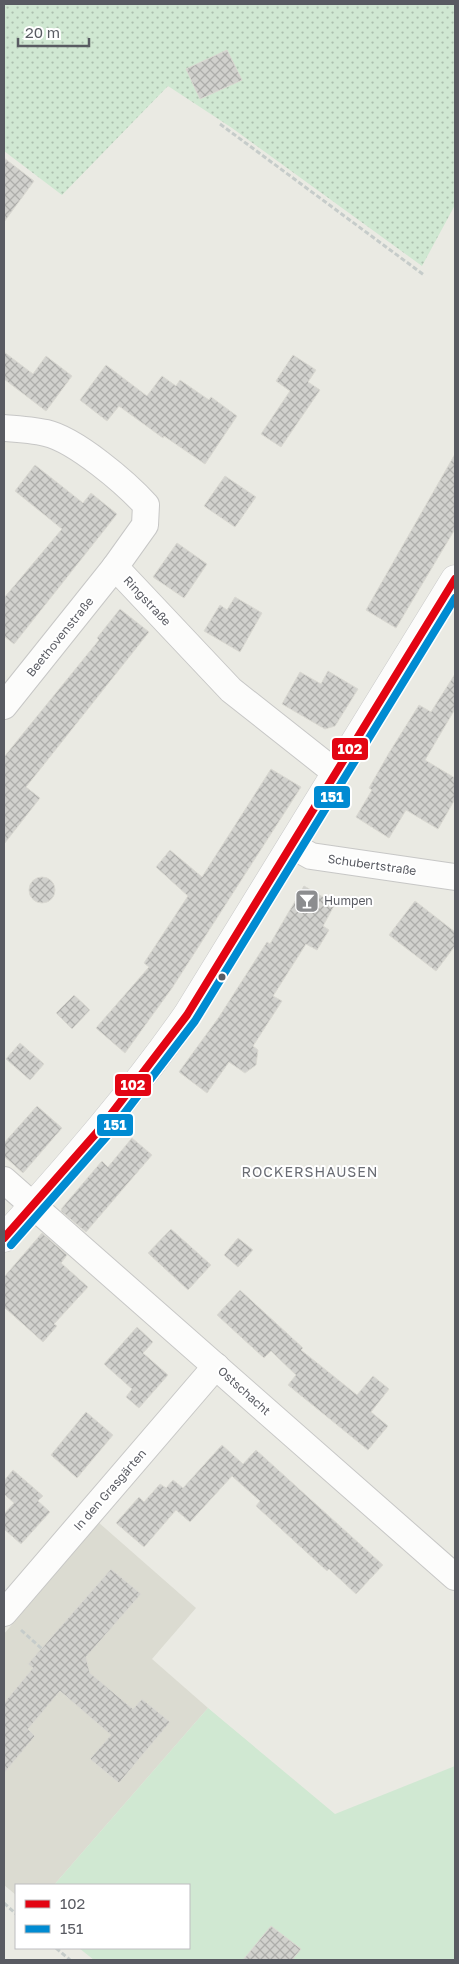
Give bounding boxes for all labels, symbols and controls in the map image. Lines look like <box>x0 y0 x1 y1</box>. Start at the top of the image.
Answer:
scale bar <box>18 15 89 47</box>
text: 20 m <box>25 23 60 41</box>
street label: Ringstraße <box>121 573 174 629</box>
street label: Beethovenstraße <box>23 594 96 680</box>
line badge: 102 <box>331 737 369 761</box>
text: 102 <box>338 740 363 757</box>
line badge: 151 <box>313 785 351 809</box>
text: 151 <box>321 788 343 805</box>
street label: Schubertstraße <box>327 851 417 878</box>
bar icon: Humpen <box>294 888 320 914</box>
place label: Humpen <box>324 893 373 908</box>
unlabelled marker <box>217 972 227 982</box>
line badge: 102 <box>114 1073 152 1097</box>
text: 102 <box>121 1076 146 1093</box>
line badge: 151 <box>96 1113 134 1137</box>
text: 151 <box>104 1116 126 1133</box>
district label: ROCKERSHAUSEN <box>241 1163 379 1180</box>
street label: Ostschacht <box>215 1363 274 1418</box>
street label: In den Grasgärten <box>70 1446 149 1534</box>
legend <box>15 1884 190 1949</box>
text: 102 <box>60 1894 85 1912</box>
text: 151 <box>60 1919 83 1937</box>

